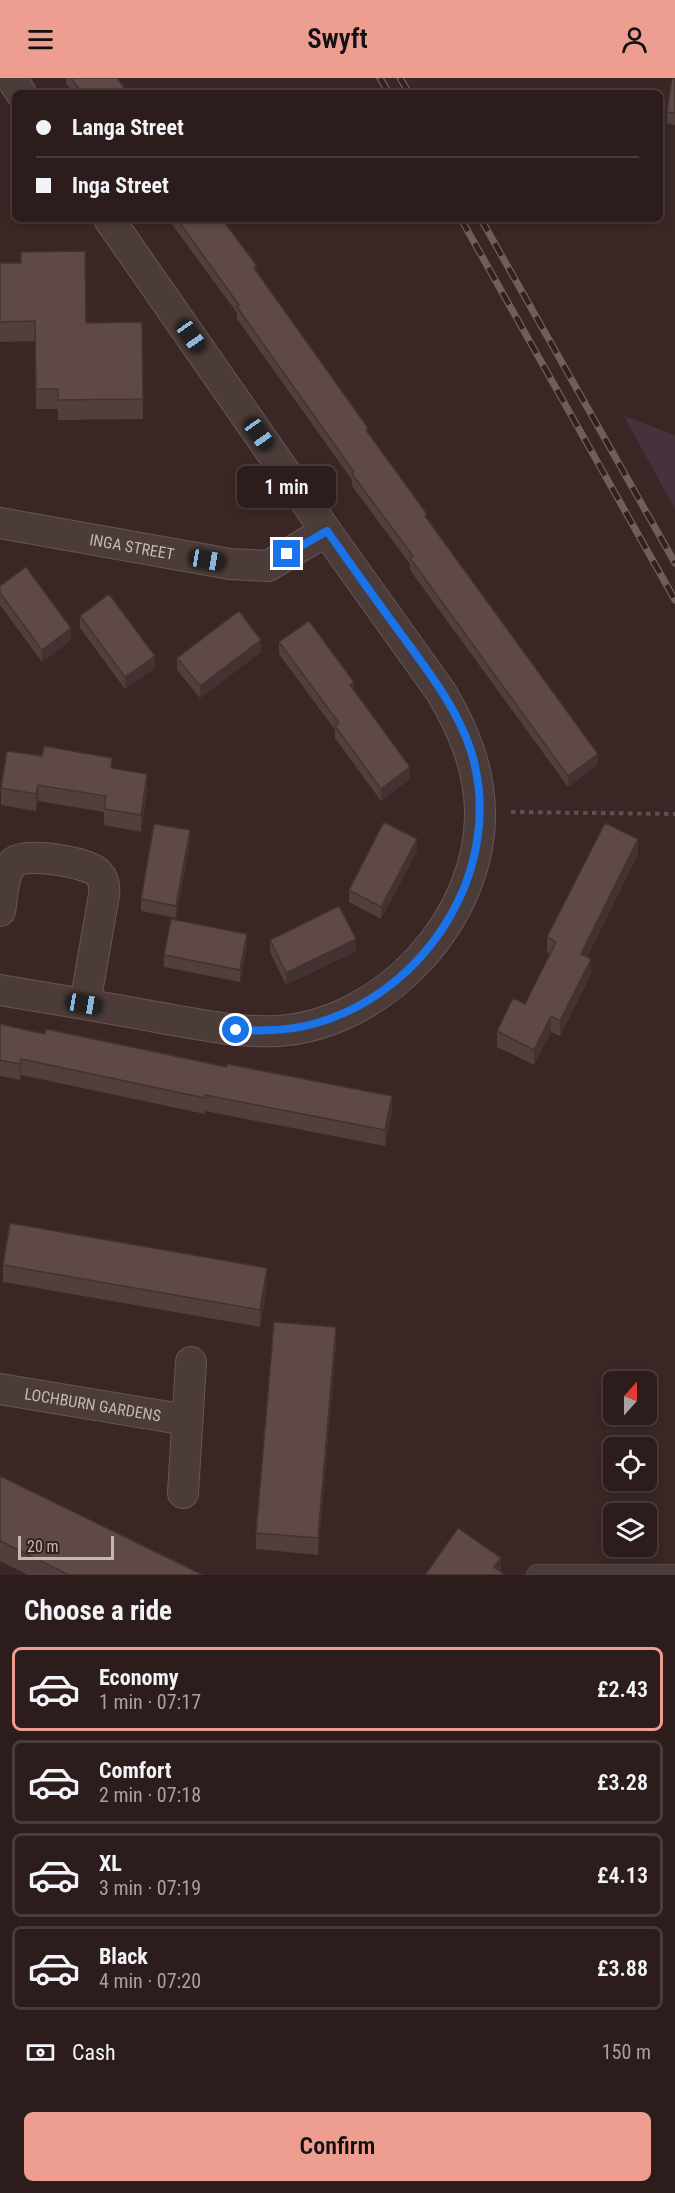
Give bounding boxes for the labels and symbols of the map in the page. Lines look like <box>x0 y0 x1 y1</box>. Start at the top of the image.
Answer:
car <box>173 316 209 356</box>
car <box>241 414 277 454</box>
callout: 1 min <box>238 467 336 509</box>
street label: INGA STREET <box>88 530 176 564</box>
route end <box>273 540 300 567</box>
car <box>188 548 226 572</box>
car <box>65 992 103 1016</box>
route start <box>222 1016 249 1043</box>
north arrow <box>603 1371 657 1425</box>
street label: LOCHBURN GARDENS <box>23 1384 162 1426</box>
scale bar <box>18 1533 114 1560</box>

